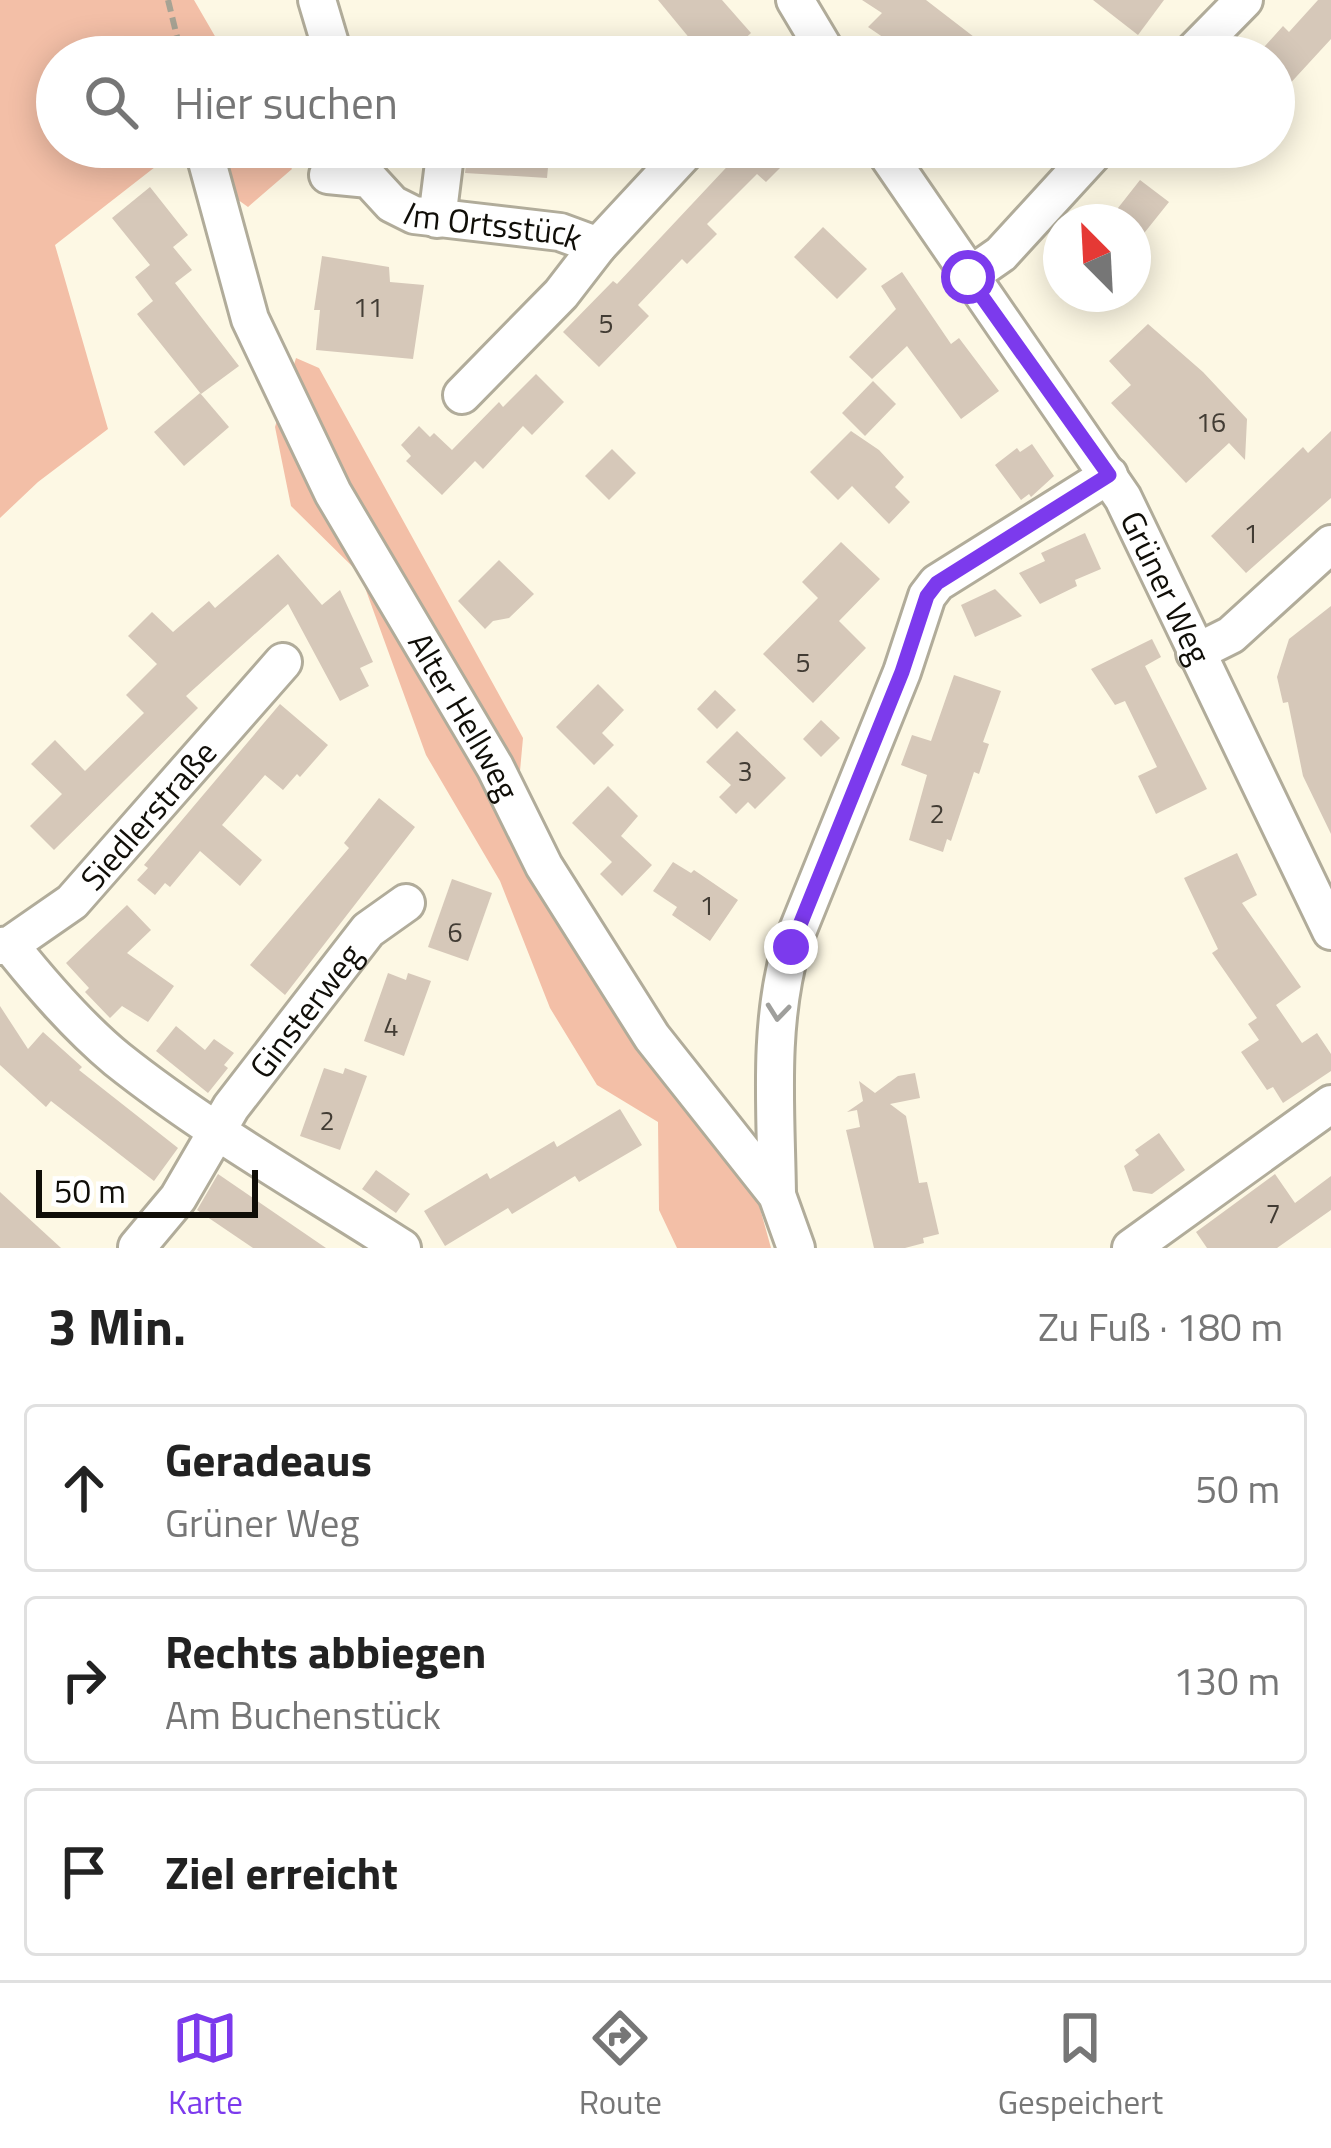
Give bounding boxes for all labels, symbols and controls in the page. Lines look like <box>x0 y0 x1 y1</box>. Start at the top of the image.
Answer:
search box <box>36 36 1295 168</box>
text: Hier suchen <box>174 68 398 136</box>
icon: search <box>78 69 144 135</box>
street label: Im Ortsstück <box>395 189 590 263</box>
north arrow <box>1043 204 1151 312</box>
route start <box>941 250 995 304</box>
house number: 11 <box>353 286 383 327</box>
house number: 5 <box>598 302 614 343</box>
house number: 16 <box>1196 401 1226 442</box>
street label: Grüner Weg <box>1108 502 1224 672</box>
house number: 1 <box>1243 512 1259 553</box>
street label: Alter Hellweg <box>396 623 533 809</box>
house number: 5 <box>795 641 811 682</box>
street label: Siedlerstraße <box>68 729 228 901</box>
house number: 3 <box>737 750 753 791</box>
house number: 2 <box>929 792 945 833</box>
house number: 1 <box>699 884 715 925</box>
house number: 6 <box>447 911 463 952</box>
route end <box>764 920 818 974</box>
street label: Ginsterweg <box>237 932 374 1089</box>
one-way arrow <box>766 1003 791 1022</box>
house number: 4 <box>383 1005 399 1046</box>
house number: 2 <box>319 1099 335 1140</box>
scale bar <box>36 1164 258 1217</box>
text: 50 m <box>54 1166 126 1216</box>
house number: 7 <box>1265 1192 1281 1233</box>
text: 3 Min. <box>48 1287 186 1365</box>
text: Zu Fuß · 180 m <box>1038 1297 1283 1356</box>
text: Geradeaus <box>165 1425 372 1493</box>
icon: ahead <box>51 1455 117 1521</box>
text: 50 m <box>1195 1459 1280 1518</box>
text: Grüner Weg <box>165 1493 359 1552</box>
text: Rechts abbiegen <box>165 1617 486 1685</box>
icon: right <box>51 1647 117 1713</box>
text: 130 m <box>1173 1651 1280 1710</box>
text: Am Buchenstück <box>165 1685 441 1744</box>
text: Ziel erreicht <box>165 1838 398 1906</box>
icon: arrive <box>51 1839 117 1905</box>
tab: Karte <box>168 2005 243 2127</box>
tab: Route <box>579 2005 662 2127</box>
tab: Gespeichert <box>998 2005 1163 2127</box>

